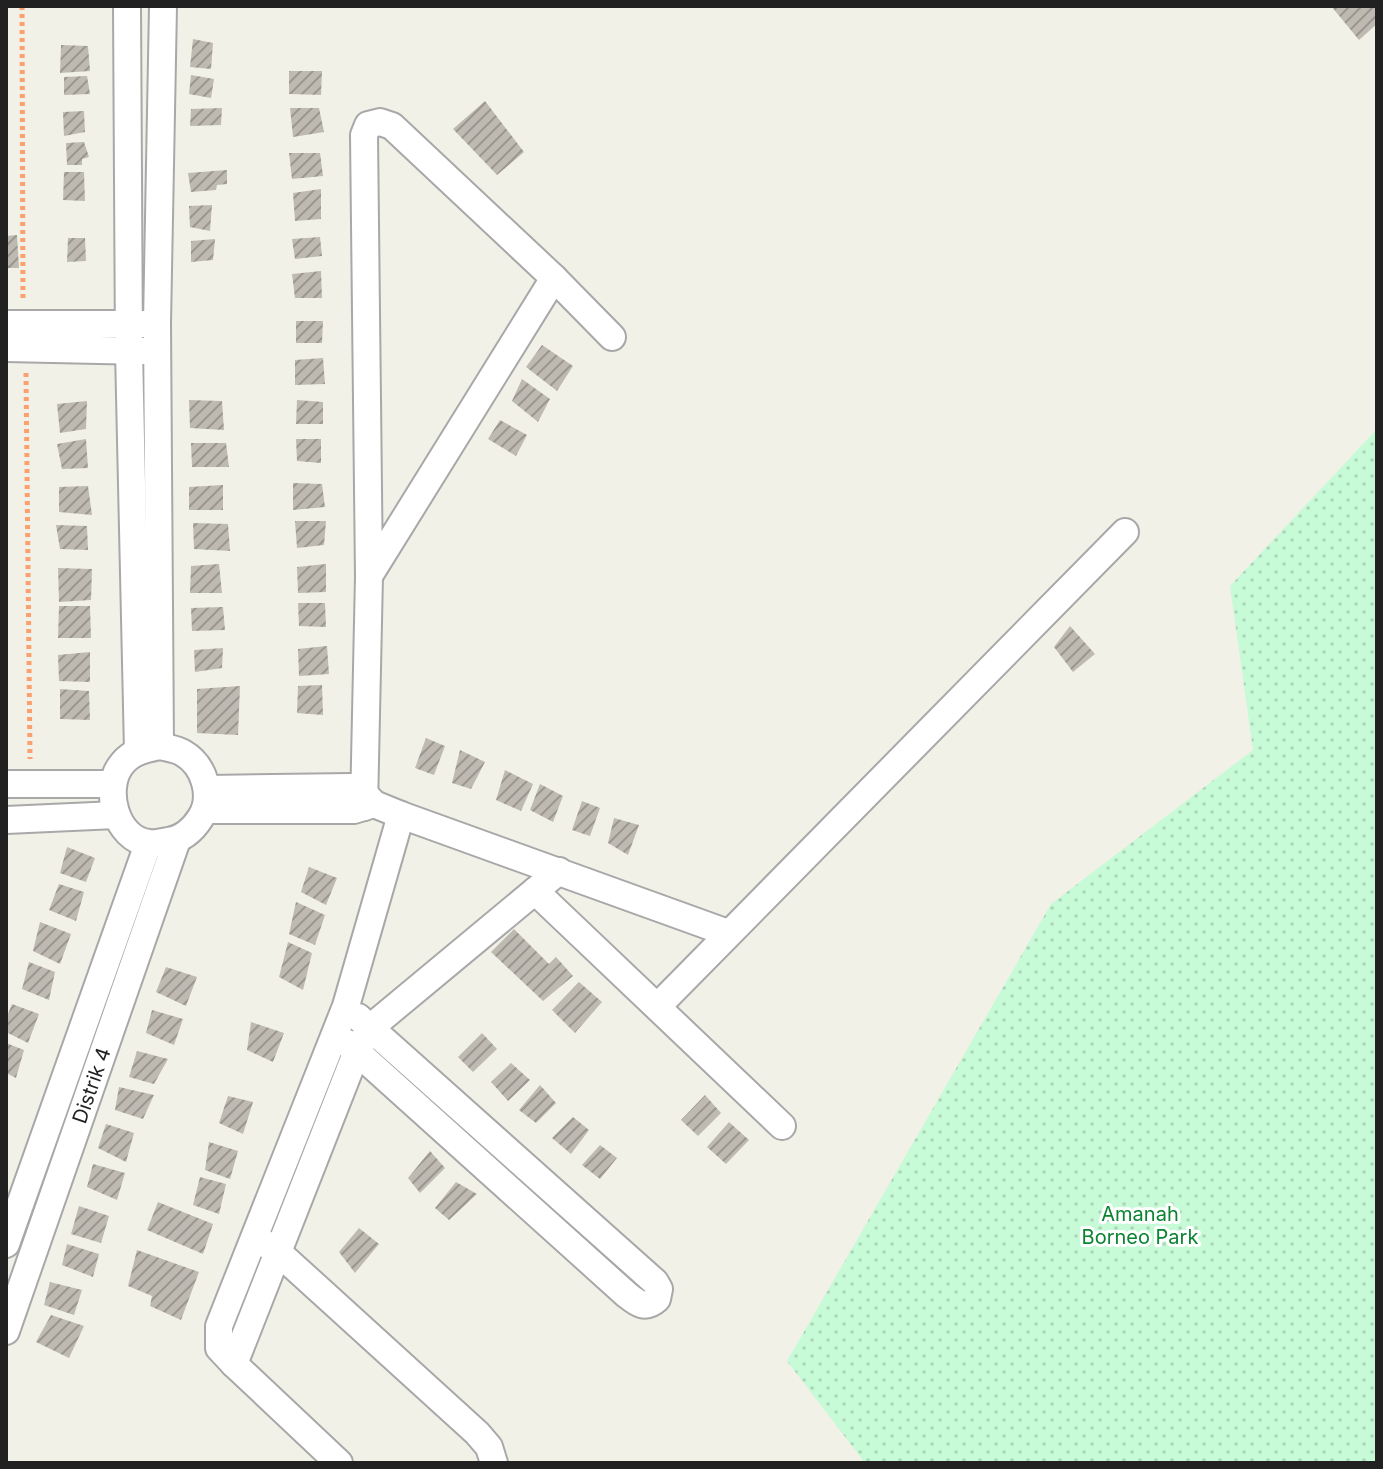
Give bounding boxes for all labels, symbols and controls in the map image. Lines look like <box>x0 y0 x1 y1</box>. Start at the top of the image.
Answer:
street label: Distrik 4 <box>67 1044 116 1127</box>
park label: Amanah Borneo Park <box>1082 1202 1198 1249</box>

